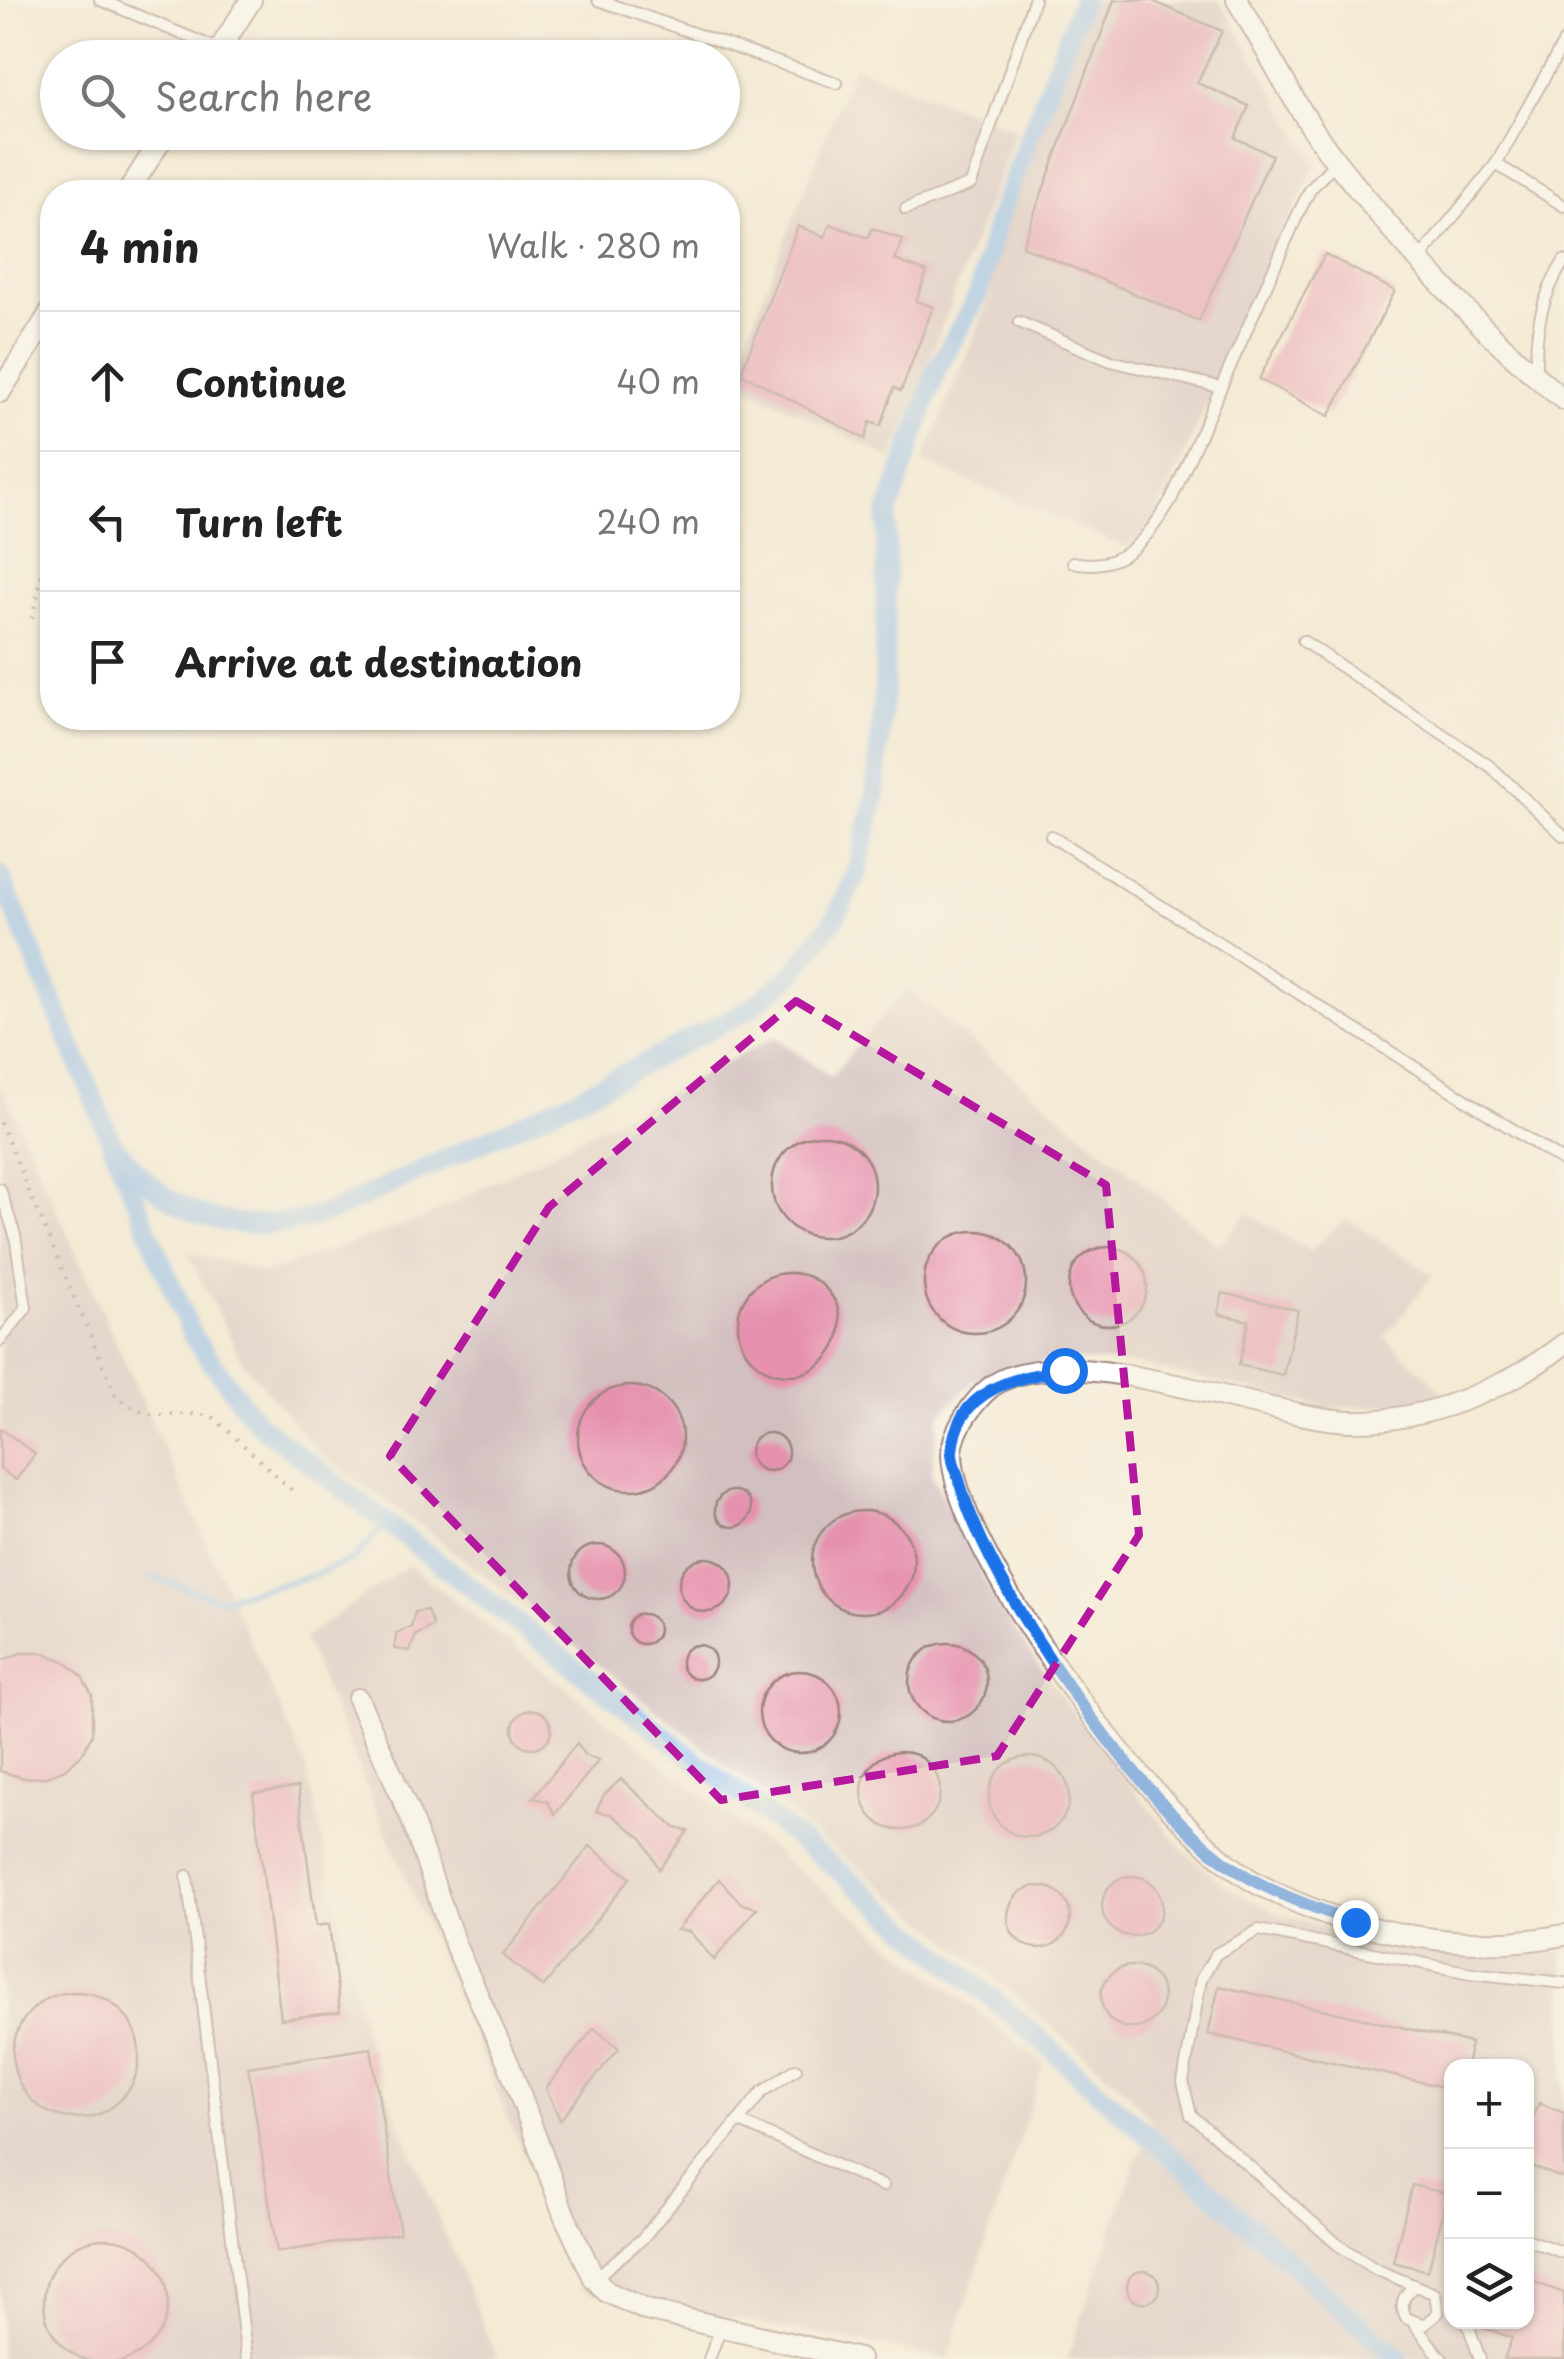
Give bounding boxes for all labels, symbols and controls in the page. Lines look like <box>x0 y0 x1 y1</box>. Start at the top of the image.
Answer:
search box <box>40 40 740 150</box>
text: Search here <box>155 67 372 124</box>
icon: search <box>75 68 130 123</box>
text: 4 min <box>80 214 200 277</box>
text: Walk · 280 m <box>487 221 700 269</box>
text: Continue <box>175 353 346 410</box>
icon: ahead <box>80 354 135 409</box>
text: 40 m <box>616 357 700 405</box>
text: Turn left <box>175 493 343 550</box>
icon: left <box>80 494 135 549</box>
text: 240 m <box>597 497 700 545</box>
text: Arrive at destination <box>175 633 583 690</box>
icon: arrive <box>80 634 135 689</box>
route start <box>1042 1348 1088 1394</box>
route end <box>1333 1900 1379 1946</box>
map controls <box>1444 2059 1534 2329</box>
button: + <box>1444 2059 1534 2149</box>
button: − <box>1444 2149 1534 2239</box>
button: layers <box>1444 2239 1534 2329</box>

